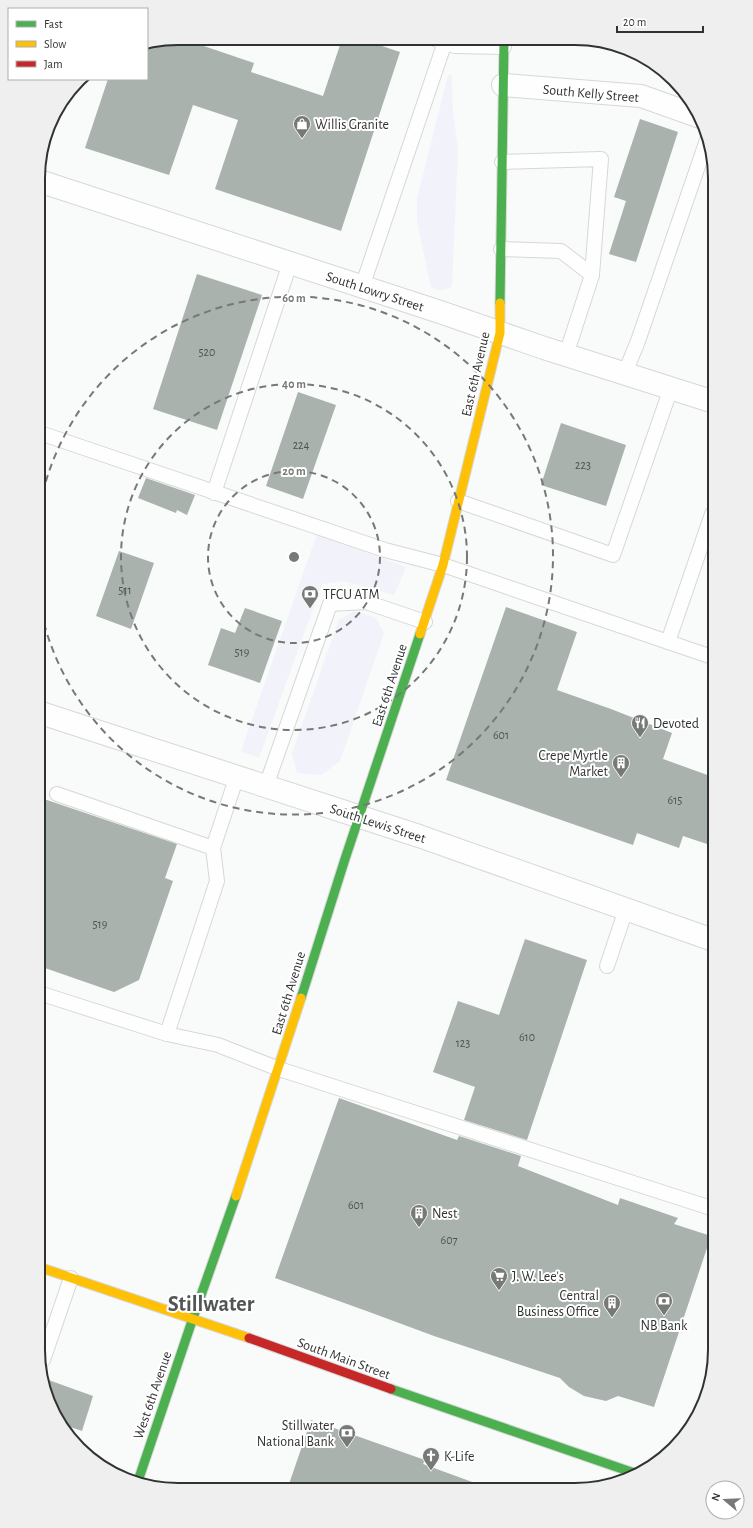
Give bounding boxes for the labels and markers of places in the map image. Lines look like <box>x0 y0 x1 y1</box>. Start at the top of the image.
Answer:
shop icon: Willis Granite <box>292 114 312 139</box>
place label: Willis Granite <box>315 118 389 132</box>
centre of rings <box>287 550 301 564</box>
bank icon: TFCU ATM <box>300 584 320 609</box>
place label: TFCU ATM <box>323 588 380 602</box>
restaurant icon: Devoted <box>630 713 650 738</box>
place label: Devoted <box>653 717 699 731</box>
place label: Crepe Myrtle Market <box>538 749 609 779</box>
building icon: Crepe Myrtle Market <box>611 753 631 778</box>
building icon: Nest <box>409 1203 429 1228</box>
place label: Nest <box>432 1207 458 1221</box>
supermarket icon: J. W. Lee's <box>489 1266 509 1291</box>
place label: J. W. Lee's <box>512 1270 564 1284</box>
place label: Central Business Office <box>517 1289 599 1319</box>
bank icon: NB Bank <box>654 1291 674 1316</box>
building icon: Central Business Office <box>602 1293 622 1318</box>
place label: NB Bank <box>641 1319 688 1333</box>
place label: Stillwater National Bank <box>257 1419 335 1449</box>
bank icon: Stillwater National Bank <box>337 1423 357 1448</box>
church icon: K-Life <box>421 1446 441 1471</box>
place label: K-Life <box>444 1450 474 1464</box>

